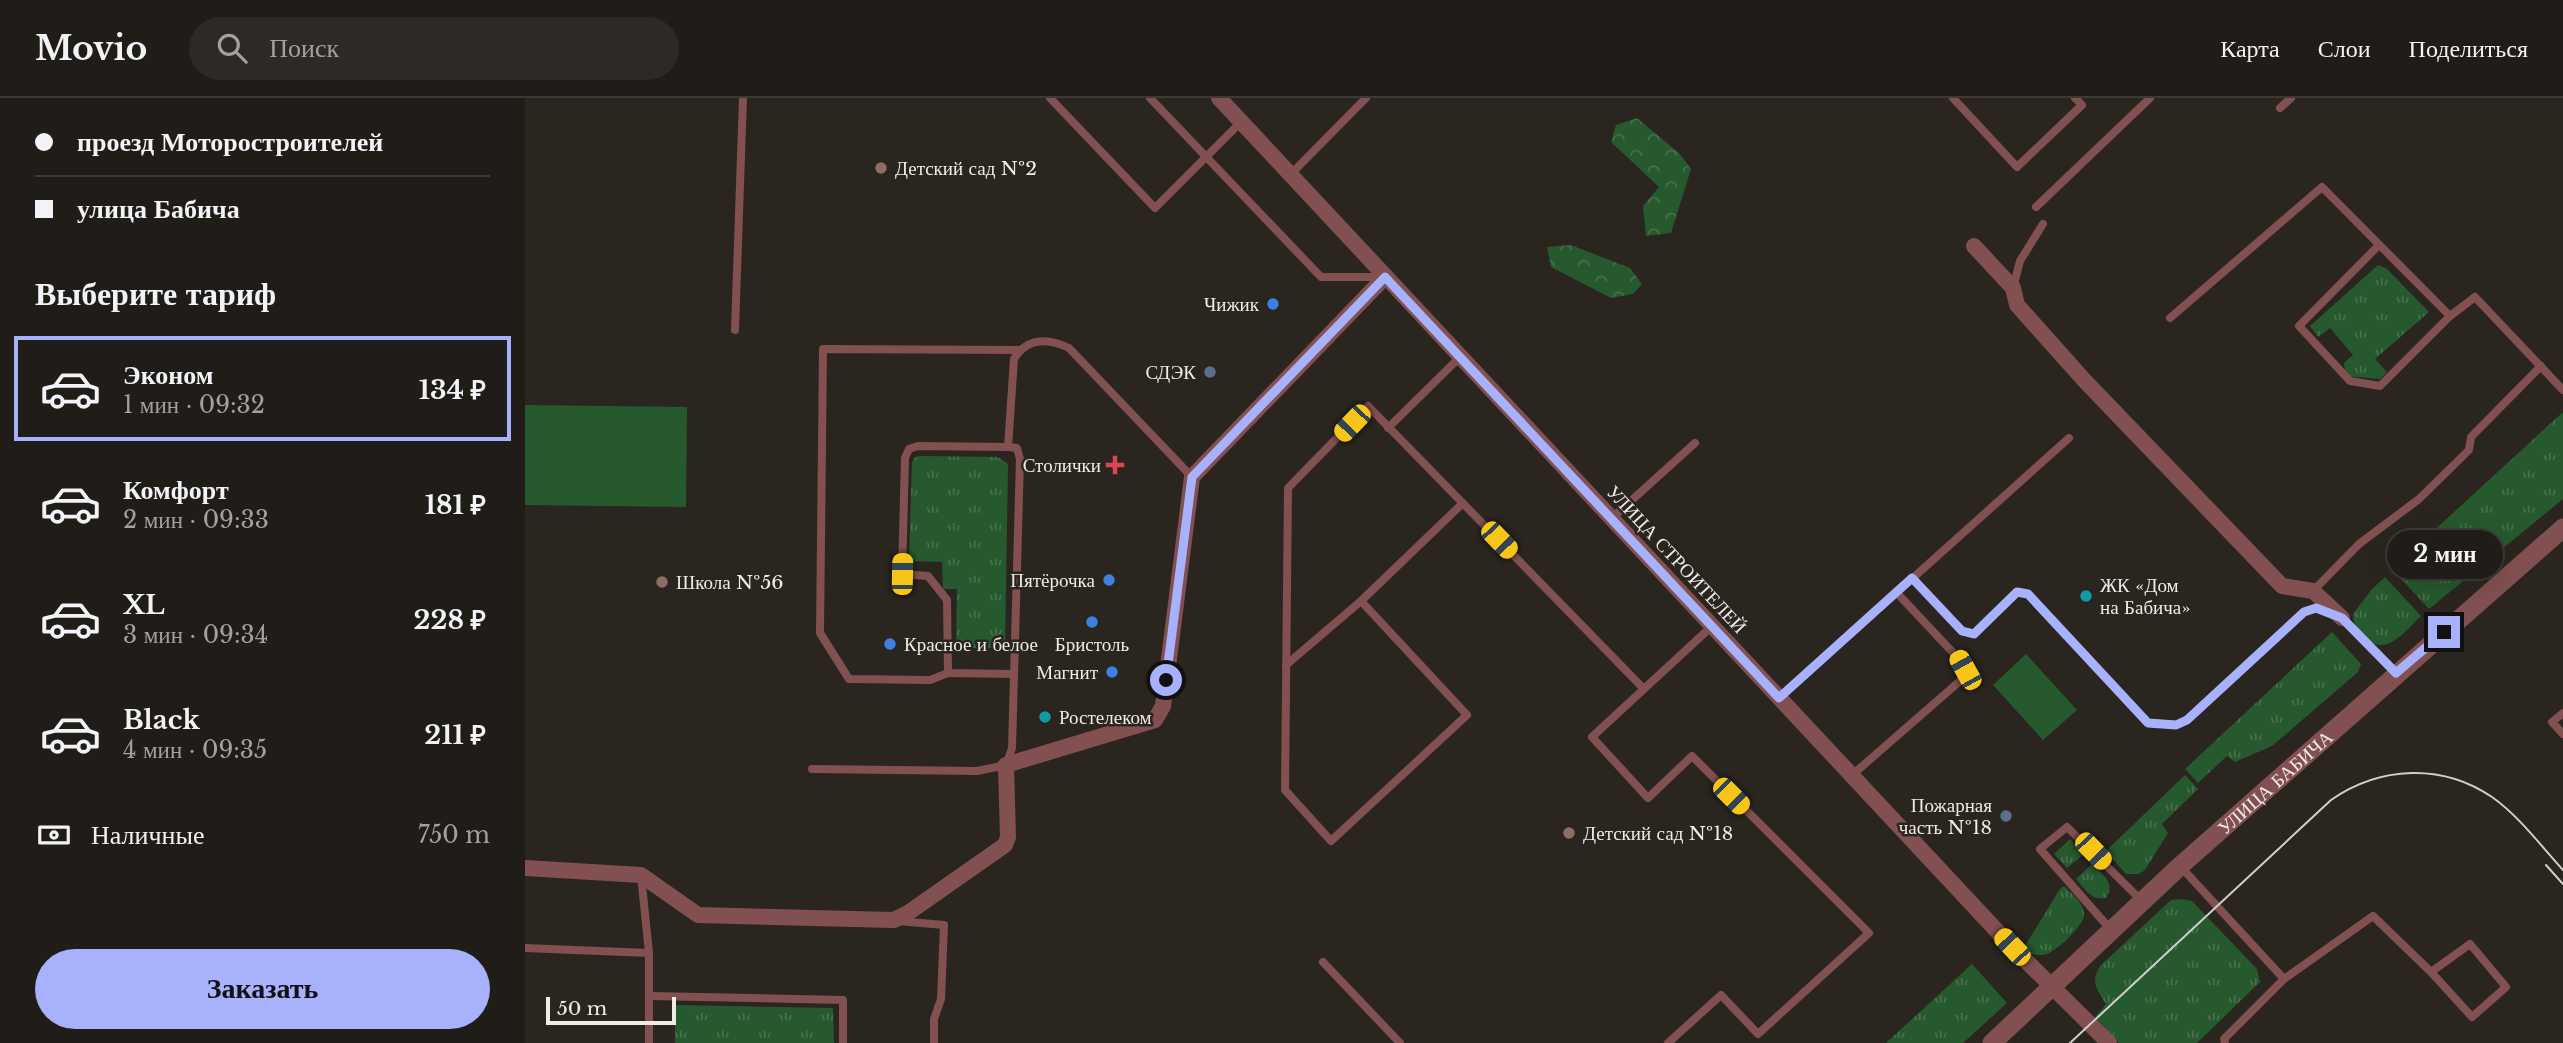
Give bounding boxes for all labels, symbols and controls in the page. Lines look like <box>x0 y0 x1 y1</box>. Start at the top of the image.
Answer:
search box <box>189 17 679 80</box>
text: Movio <box>35 28 147 69</box>
icon: search <box>213 29 251 67</box>
text: Поиск <box>269 32 339 64</box>
text: Карта <box>2220 34 2280 63</box>
text: Слои <box>2318 34 2371 63</box>
text: Поделиться <box>2409 34 2528 63</box>
text: проезд Моторостроителей <box>77 126 383 158</box>
place label: Детский сад №2 <box>895 157 1037 180</box>
marker: Детский сад №2 <box>873 160 889 176</box>
text: улица Бабича <box>77 193 240 225</box>
text: Выберите тариф <box>35 274 276 314</box>
place label: Чижик <box>1204 293 1260 316</box>
marker: Чижик <box>1265 296 1281 312</box>
icon: car <box>39 357 102 420</box>
text: Эконом <box>123 359 213 391</box>
place label: СДЭК <box>1146 361 1196 384</box>
marker: СДЭК <box>1202 364 1218 380</box>
text: 134 ₽ <box>419 374 486 406</box>
text: 1 мин · 09:32 <box>123 391 265 419</box>
car <box>1330 401 1375 445</box>
place label: Столички <box>1023 454 1101 477</box>
marker: Столички <box>1107 457 1123 473</box>
icon: car <box>39 472 102 535</box>
text: Комфорт <box>123 474 229 506</box>
street label: УЛИЦА СТРОИТЕЛЕЙ <box>1602 480 1752 639</box>
text: 181 ₽ <box>425 489 486 521</box>
text: 2 мин · 09:33 <box>123 506 269 534</box>
car <box>1477 518 1522 562</box>
callout: 2 мин <box>2386 531 2502 580</box>
text: 2 мин <box>2413 540 2477 568</box>
car <box>892 553 913 595</box>
place label: Пятёрочка <box>1010 569 1096 592</box>
place label: Школа №56 <box>676 571 783 594</box>
marker: Пятёрочка <box>1101 572 1117 588</box>
marker: Школа №56 <box>654 574 670 590</box>
place label: ЖК «Дом на Бабича» <box>2100 574 2191 619</box>
icon: car <box>39 587 102 650</box>
marker: ЖК «Дом на Бабича» <box>2078 588 2094 604</box>
text: XL <box>123 589 165 621</box>
text: 228 ₽ <box>414 604 486 636</box>
marker: Бристоль <box>1084 614 1100 630</box>
route end <box>2428 616 2460 648</box>
text: 3 мин · 09:34 <box>123 621 268 649</box>
place label: Красное и белое <box>904 633 1038 656</box>
place label: Бристоль <box>1055 633 1130 656</box>
marker: Красное и белое <box>882 636 898 652</box>
car <box>1946 647 1985 693</box>
place label: Магнит <box>1036 661 1099 684</box>
marker: Магнит <box>1104 664 1120 680</box>
route start <box>1150 664 1182 696</box>
icon: car <box>39 702 102 765</box>
text: Black <box>123 704 200 736</box>
place label: Ростелеком <box>1059 706 1152 729</box>
marker: Ростелеком <box>1037 709 1053 725</box>
text: 211 ₽ <box>424 719 486 751</box>
street label: УЛИЦА БАБИЧА <box>2213 725 2338 839</box>
text: 4 мин · 09:35 <box>123 736 267 764</box>
car <box>1709 774 1754 818</box>
place label: Пожарная часть №18 <box>1899 794 1992 839</box>
marker: Пожарная часть №18 <box>1998 808 2014 824</box>
icon: cash <box>35 816 73 854</box>
text: Наличные <box>91 819 204 851</box>
text: 750 m <box>418 821 490 849</box>
place label: Детский сад №18 <box>1583 822 1733 845</box>
marker: Детский сад №18 <box>1561 825 1577 841</box>
car <box>2071 829 2116 873</box>
car <box>1990 924 2035 970</box>
button: Заказать <box>35 949 490 1029</box>
scale bar <box>546 994 675 1026</box>
text: 50 m <box>557 997 607 1020</box>

